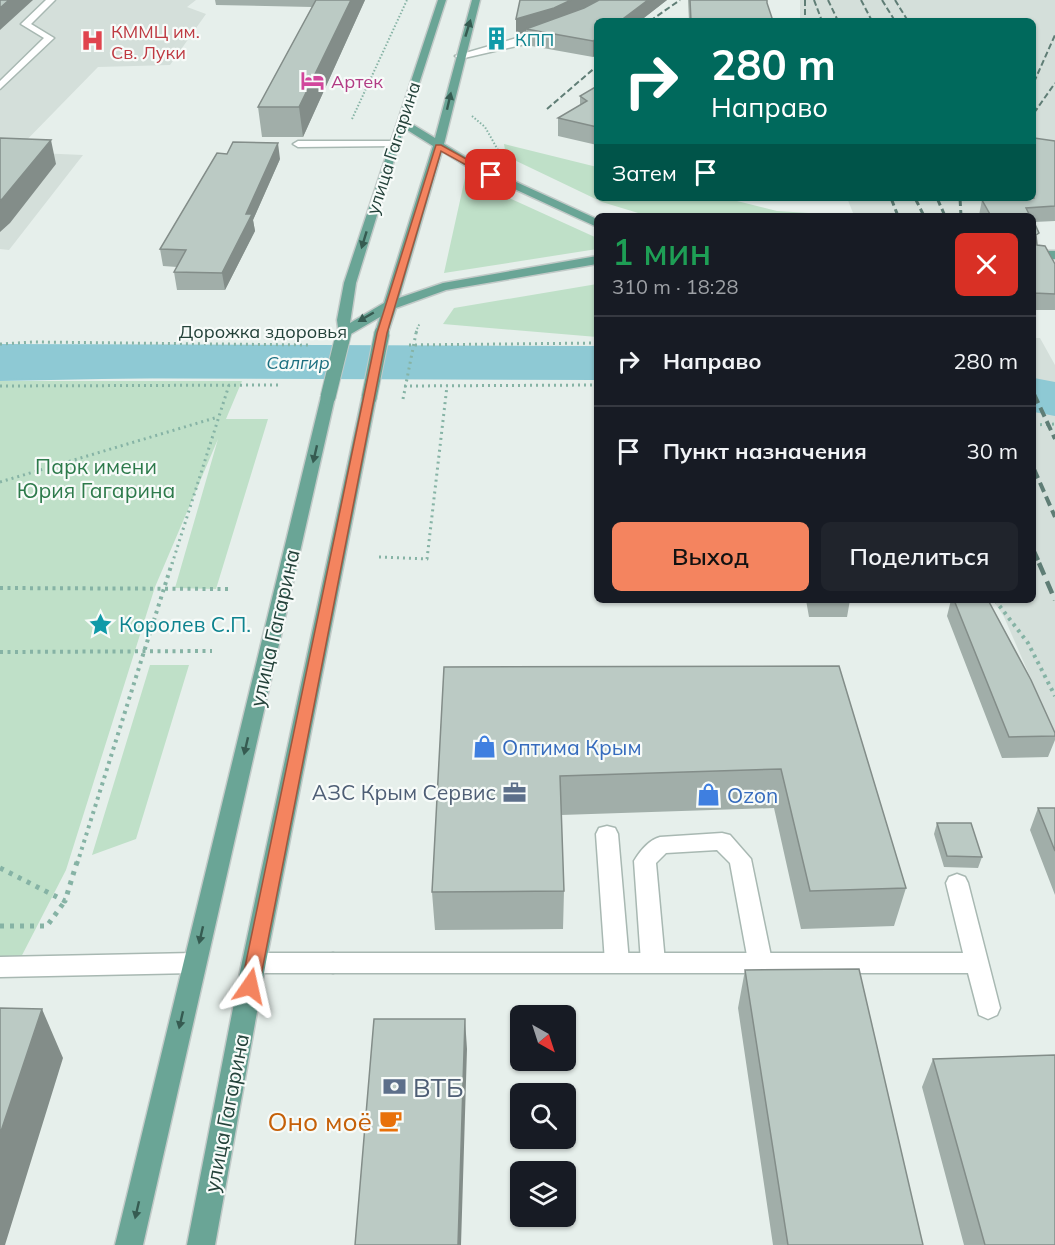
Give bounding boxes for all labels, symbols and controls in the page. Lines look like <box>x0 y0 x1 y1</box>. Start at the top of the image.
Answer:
one-way arrow <box>464 19 473 37</box>
place label: КММЦ им. Св. Луки <box>111 20 200 64</box>
building icon: КПП <box>484 26 510 52</box>
hospital icon: КММЦ им. Св. Луки <box>80 28 106 54</box>
place label: КПП <box>515 28 554 51</box>
text: 280 m <box>711 38 836 91</box>
icon: right <box>612 42 690 120</box>
hotel icon: Артек <box>300 68 326 94</box>
place label: Артек <box>331 70 383 93</box>
street label: улица Гагарина <box>361 79 425 217</box>
text: Направо <box>711 90 828 124</box>
one-way arrow <box>445 91 454 110</box>
pin <box>465 149 516 200</box>
icon: arrive <box>689 156 722 189</box>
icon: arrive <box>474 158 507 191</box>
text: Затем <box>612 159 677 187</box>
text: 1 мин <box>612 229 711 274</box>
one-way arrow <box>359 231 368 249</box>
button: close <box>955 233 1018 296</box>
text: 310 m · 18:28 <box>612 274 738 299</box>
one-way arrow <box>358 312 375 322</box>
street label: Дорожка здоровья <box>179 320 347 343</box>
icon: right <box>612 345 645 378</box>
text: Направо <box>663 347 761 375</box>
text: 280 m <box>953 347 1018 375</box>
water label: Салгир <box>266 351 330 374</box>
icon: arrive <box>612 435 645 468</box>
text: Пункт назначения <box>663 437 867 465</box>
text: 30 m <box>967 437 1018 465</box>
one-way arrow <box>309 444 319 463</box>
park label: Парк имени Юрия Гагарина <box>17 453 175 503</box>
button: Выход <box>612 522 809 591</box>
button: Поделиться <box>821 522 1018 591</box>
street label: улица Гагарина <box>243 547 305 709</box>
place icon: Королев С.П. <box>88 611 114 637</box>
place label: Королев С.П. <box>119 611 251 637</box>
shop icon: Оптима Крым <box>471 734 497 760</box>
place label: Оптима Крым <box>502 734 642 760</box>
one-way arrow <box>240 736 250 755</box>
place label: АЗС Крым Сервис <box>312 779 496 805</box>
office icon: АЗС Крым Сервис <box>501 779 527 805</box>
shop icon: Ozon <box>696 782 722 808</box>
place label: Ozon <box>727 782 778 808</box>
one-way arrow <box>196 926 206 945</box>
position arrow <box>218 954 282 1018</box>
north arrow <box>510 1005 576 1071</box>
map controls <box>510 1005 576 1227</box>
one-way arrow <box>176 1011 185 1030</box>
street label: улица Гагарина <box>198 1031 254 1195</box>
place label: ВТБ <box>413 1071 464 1104</box>
bank icon: ВТБ <box>382 1074 408 1100</box>
button: search <box>510 1083 576 1149</box>
place label: Оно моё <box>267 1105 372 1138</box>
cafe icon: Оно моё <box>377 1108 403 1134</box>
button: layers <box>510 1161 576 1227</box>
one-way arrow <box>132 1201 141 1220</box>

